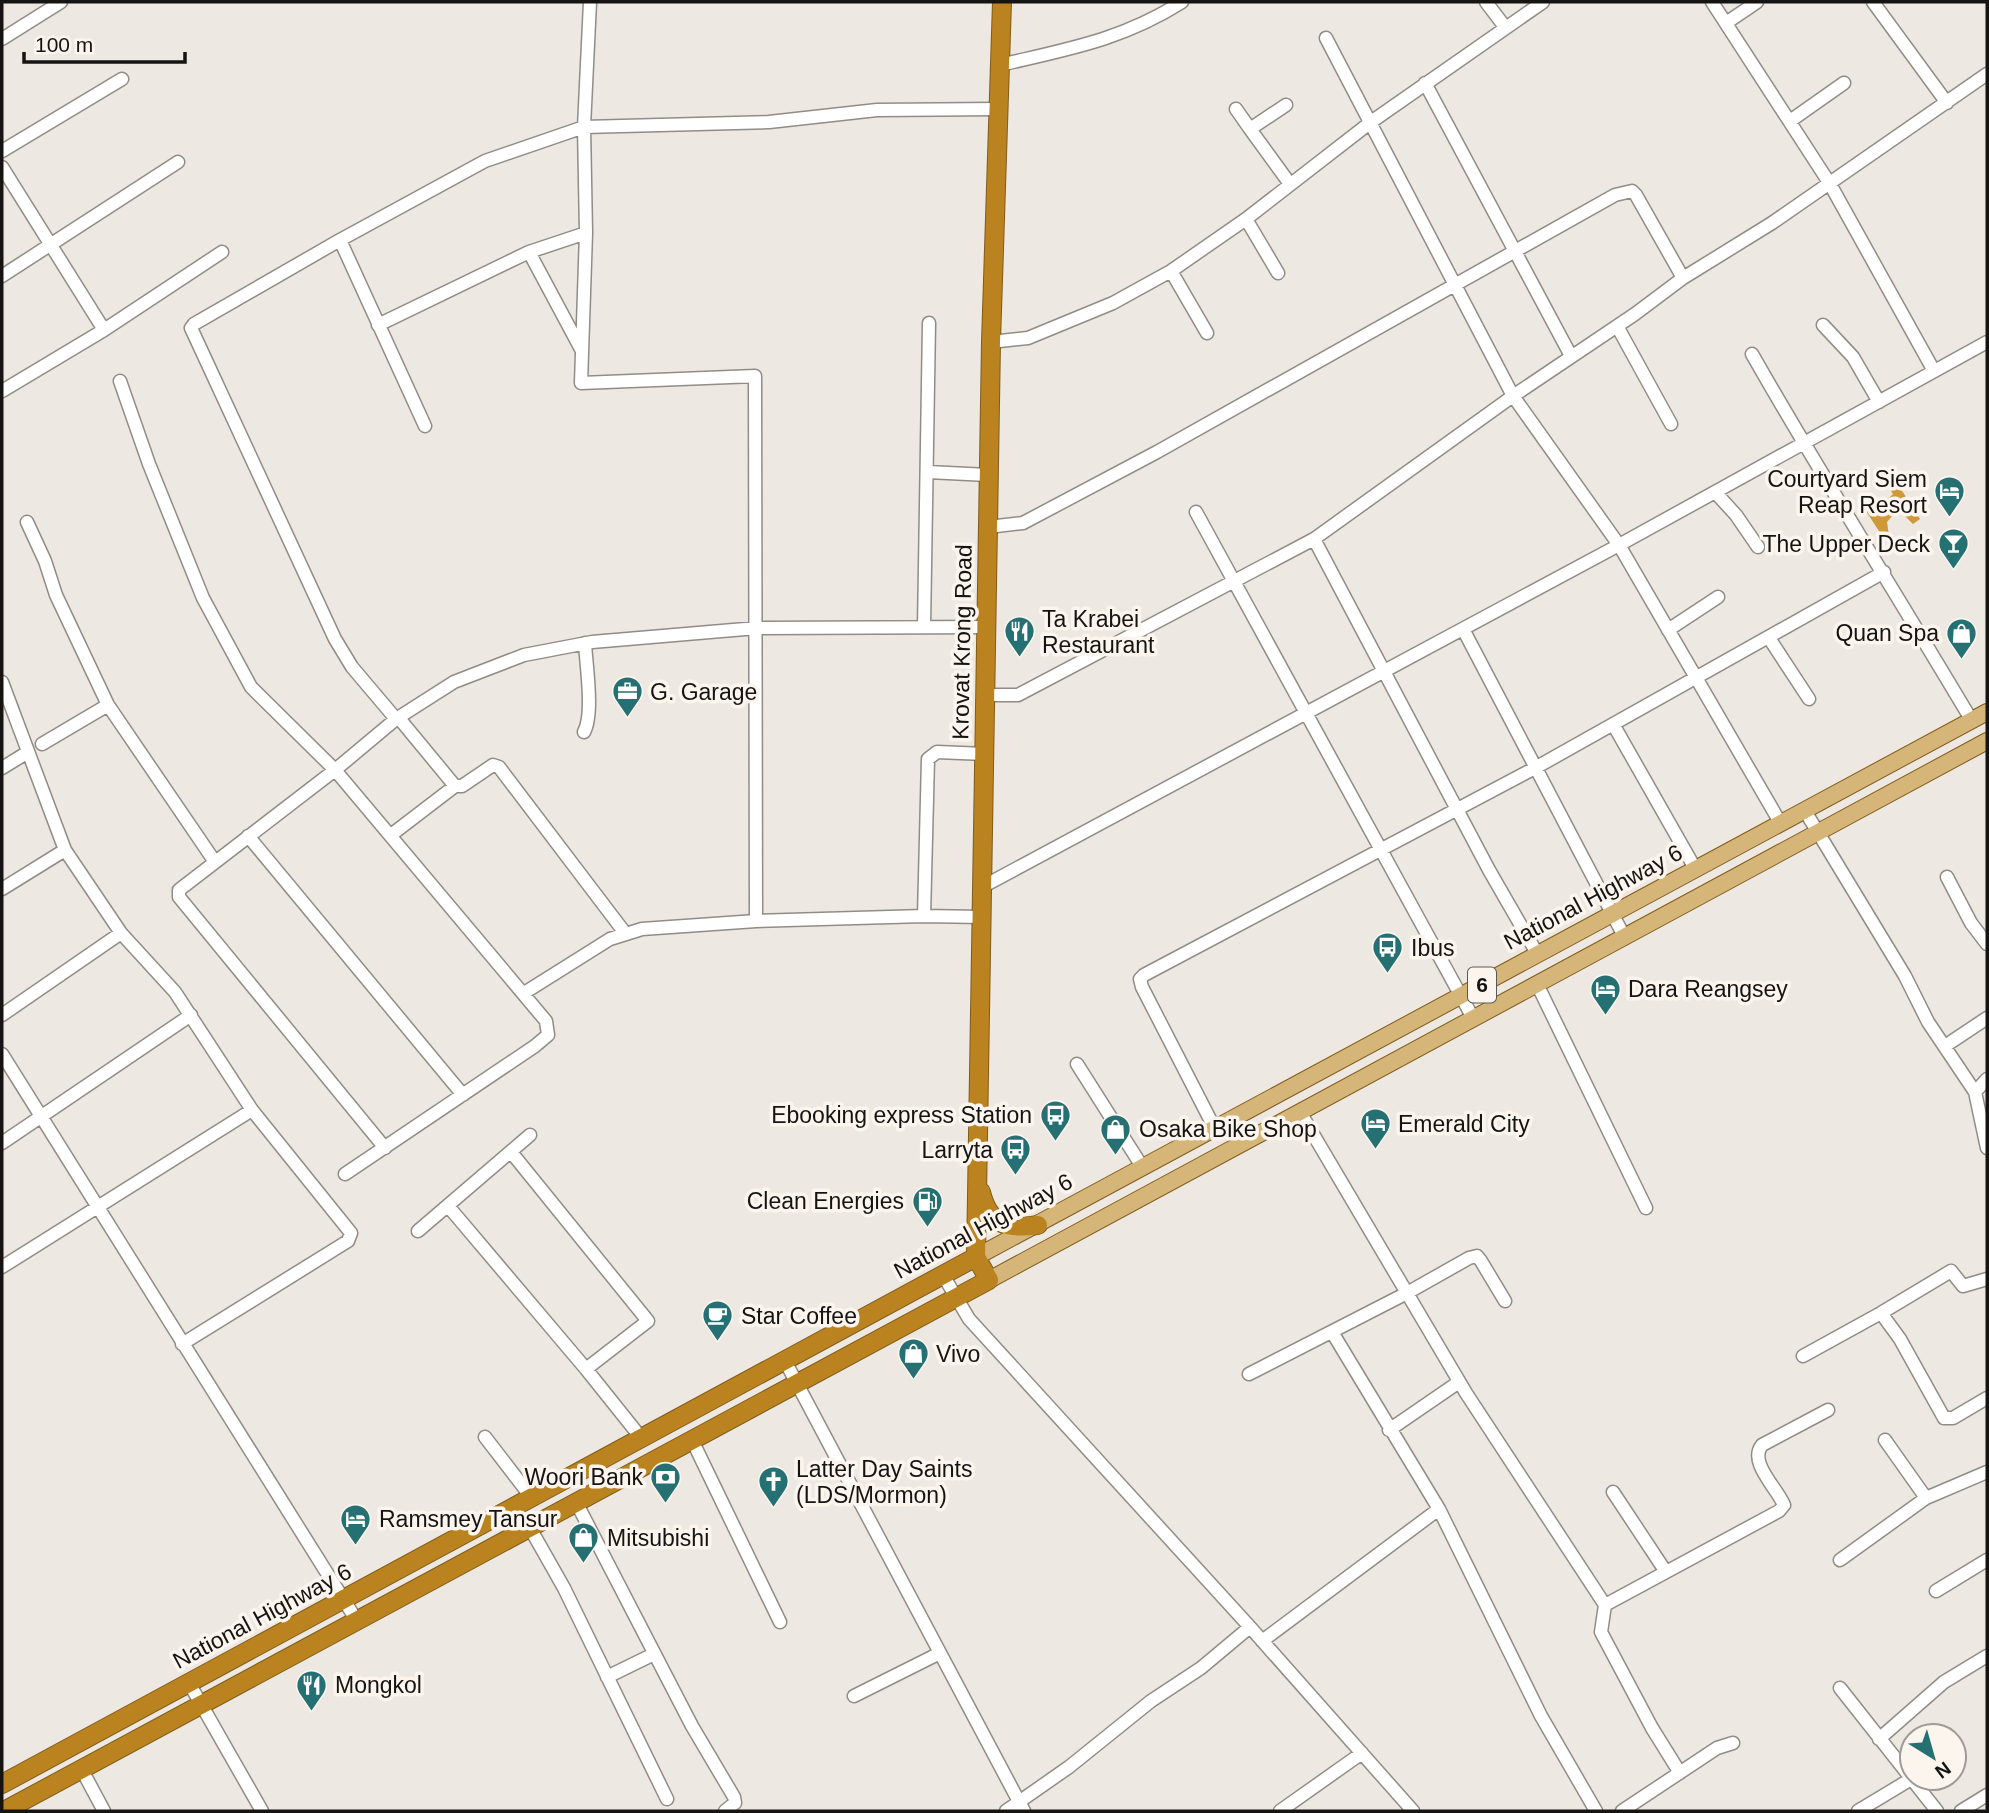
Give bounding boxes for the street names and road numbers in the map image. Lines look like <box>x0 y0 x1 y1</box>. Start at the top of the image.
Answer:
street label: Krovat Krong Road <box>947 544 977 740</box>
street label: National Highway 6 <box>1499 839 1687 955</box>
road number: 6 <box>1468 968 1496 1002</box>
street label: National Highway 6 <box>889 1168 1077 1284</box>
street label: National Highway 6 <box>168 1558 356 1674</box>

